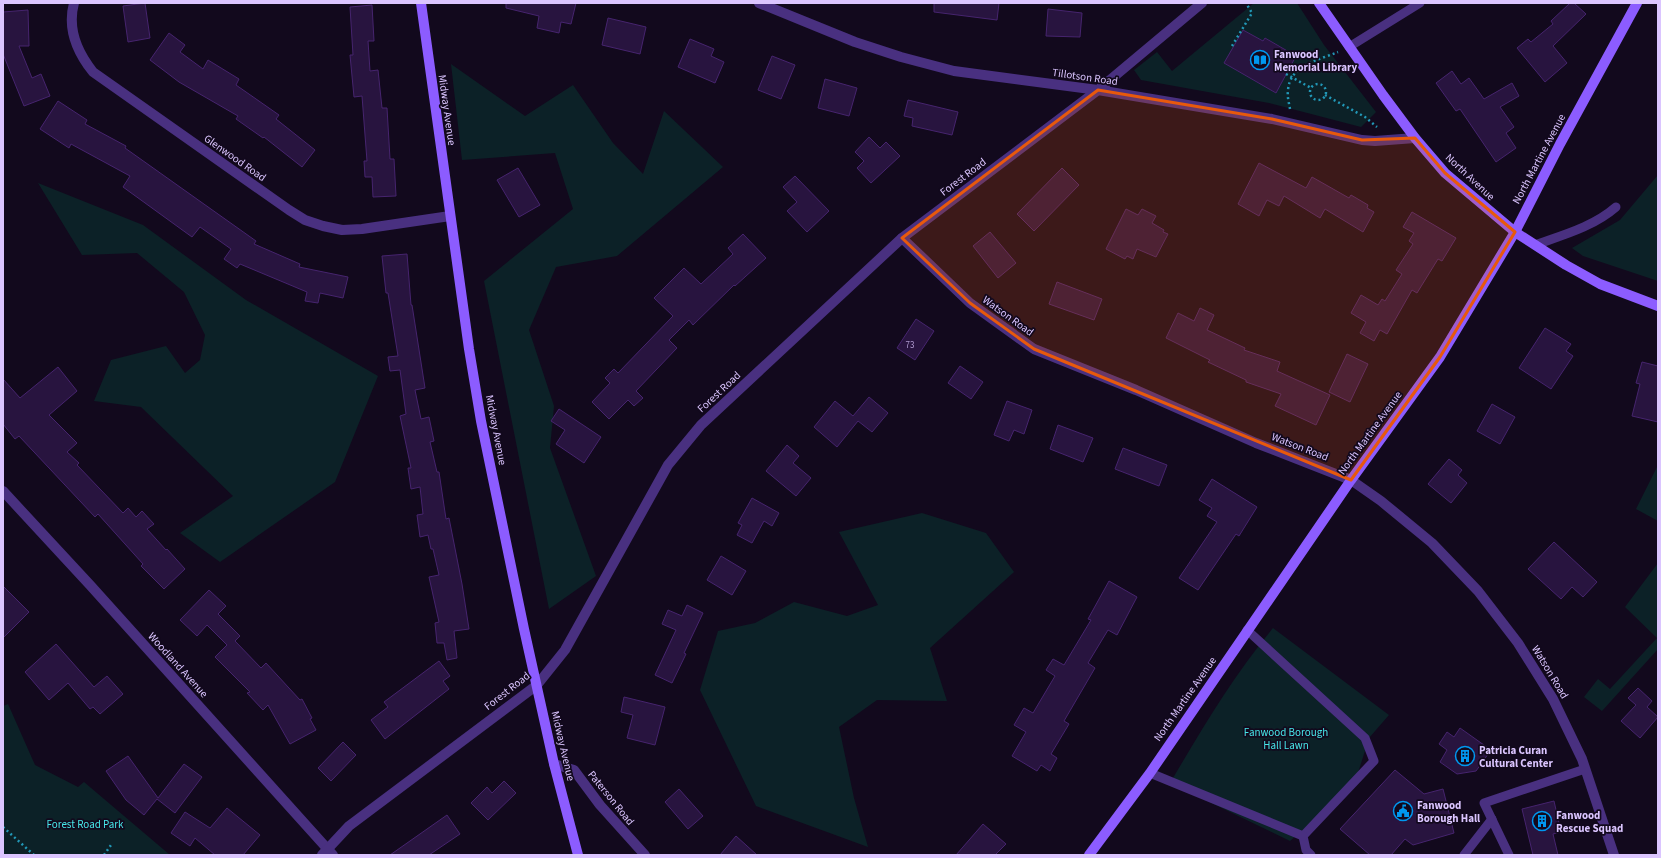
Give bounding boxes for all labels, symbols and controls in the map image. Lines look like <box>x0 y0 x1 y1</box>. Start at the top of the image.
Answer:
place label: Fanwood Memorial Library <box>1274 47 1358 75</box>
library icon: Fanwood Memorial Library <box>1249 49 1271 71</box>
street label: Tillotson Road <box>1051 65 1119 89</box>
street label: Midway Avenue <box>435 74 459 147</box>
street label: North Martine Avenue <box>1509 111 1569 207</box>
street label: Glenwood Road <box>201 131 269 185</box>
street label: North Avenue <box>1442 150 1498 204</box>
street label: Forest Road <box>937 155 989 199</box>
street label: Watson Road <box>979 292 1037 340</box>
house number: 73 <box>906 339 915 352</box>
street label: Forest Road <box>694 368 744 416</box>
street label: North Martine Avenue <box>1334 388 1406 478</box>
street label: Midway Avenue <box>482 394 510 467</box>
street label: Watson Road <box>1269 429 1331 465</box>
street label: Woodland Avenue <box>145 629 212 701</box>
street label: Watson Road <box>1528 642 1572 702</box>
street label: North Martine Avenue <box>1150 653 1220 744</box>
street label: Forest Road <box>481 668 533 714</box>
street label: Midway Avenue <box>548 710 578 783</box>
park label: Fanwood Borough Hall Lawn <box>1244 725 1328 753</box>
place label: Patricia Curan Cultural Center <box>1479 743 1553 771</box>
building icon: Patricia Curan Cultural Center <box>1454 745 1476 767</box>
street label: Paterson Road <box>584 767 638 829</box>
place label: Fanwood Borough Hall <box>1417 798 1481 826</box>
public building icon: Fanwood Borough Hall <box>1392 800 1414 822</box>
place label: Fanwood Rescue Squad <box>1556 808 1623 836</box>
building icon: Fanwood Rescue Squad <box>1531 810 1553 832</box>
park label: Forest Road Park <box>46 817 124 832</box>

